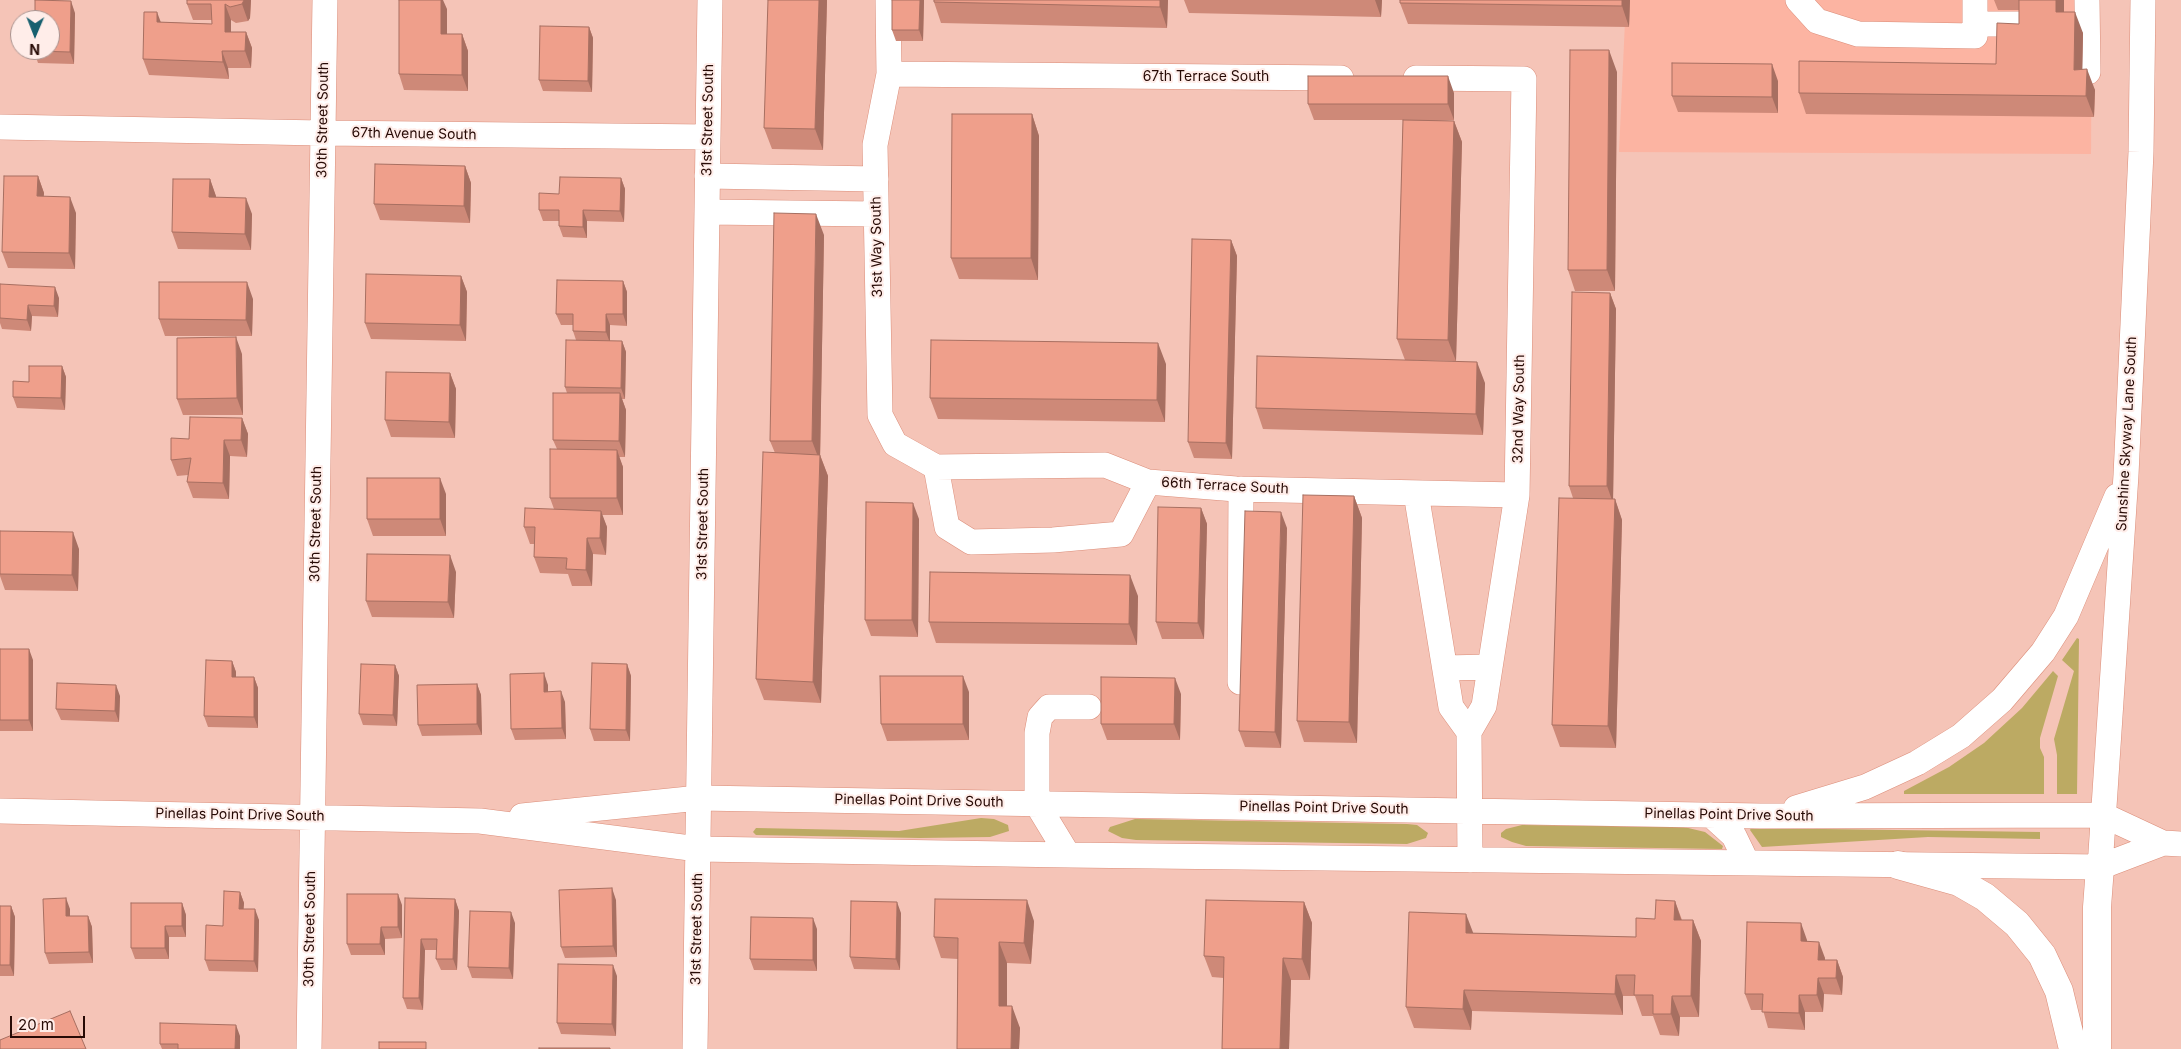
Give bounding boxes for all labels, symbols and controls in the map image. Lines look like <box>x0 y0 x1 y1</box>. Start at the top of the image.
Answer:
north arrow <box>10 10 60 60</box>
text: N <box>29 41 40 58</box>
street label: 30th Street South <box>314 62 332 178</box>
street label: 31st Street South <box>699 64 717 176</box>
street label: 67th Terrace South <box>1143 69 1269 85</box>
street label: 67th Avenue South <box>351 125 477 143</box>
street label: 31st Way South <box>868 196 886 298</box>
street label: Sunshine Skyway Lane South <box>2114 336 2140 532</box>
street label: 32nd Way South <box>1510 354 1528 464</box>
street label: 30th Street South <box>307 466 325 582</box>
street label: 31st Street South <box>694 468 712 580</box>
street label: 66th Terrace South <box>1161 474 1289 498</box>
street label: Pinellas Point Drive South <box>834 791 1004 811</box>
street label: Pinellas Point Drive South <box>1239 798 1409 818</box>
street label: Pinellas Point Drive South <box>155 805 325 825</box>
street label: Pinellas Point Drive South <box>1644 805 1814 825</box>
street label: 30th Street South <box>301 871 319 987</box>
street label: 31st Street South <box>688 873 706 985</box>
scale bar <box>12 1006 88 1038</box>
text: 20 m <box>18 1015 54 1034</box>

